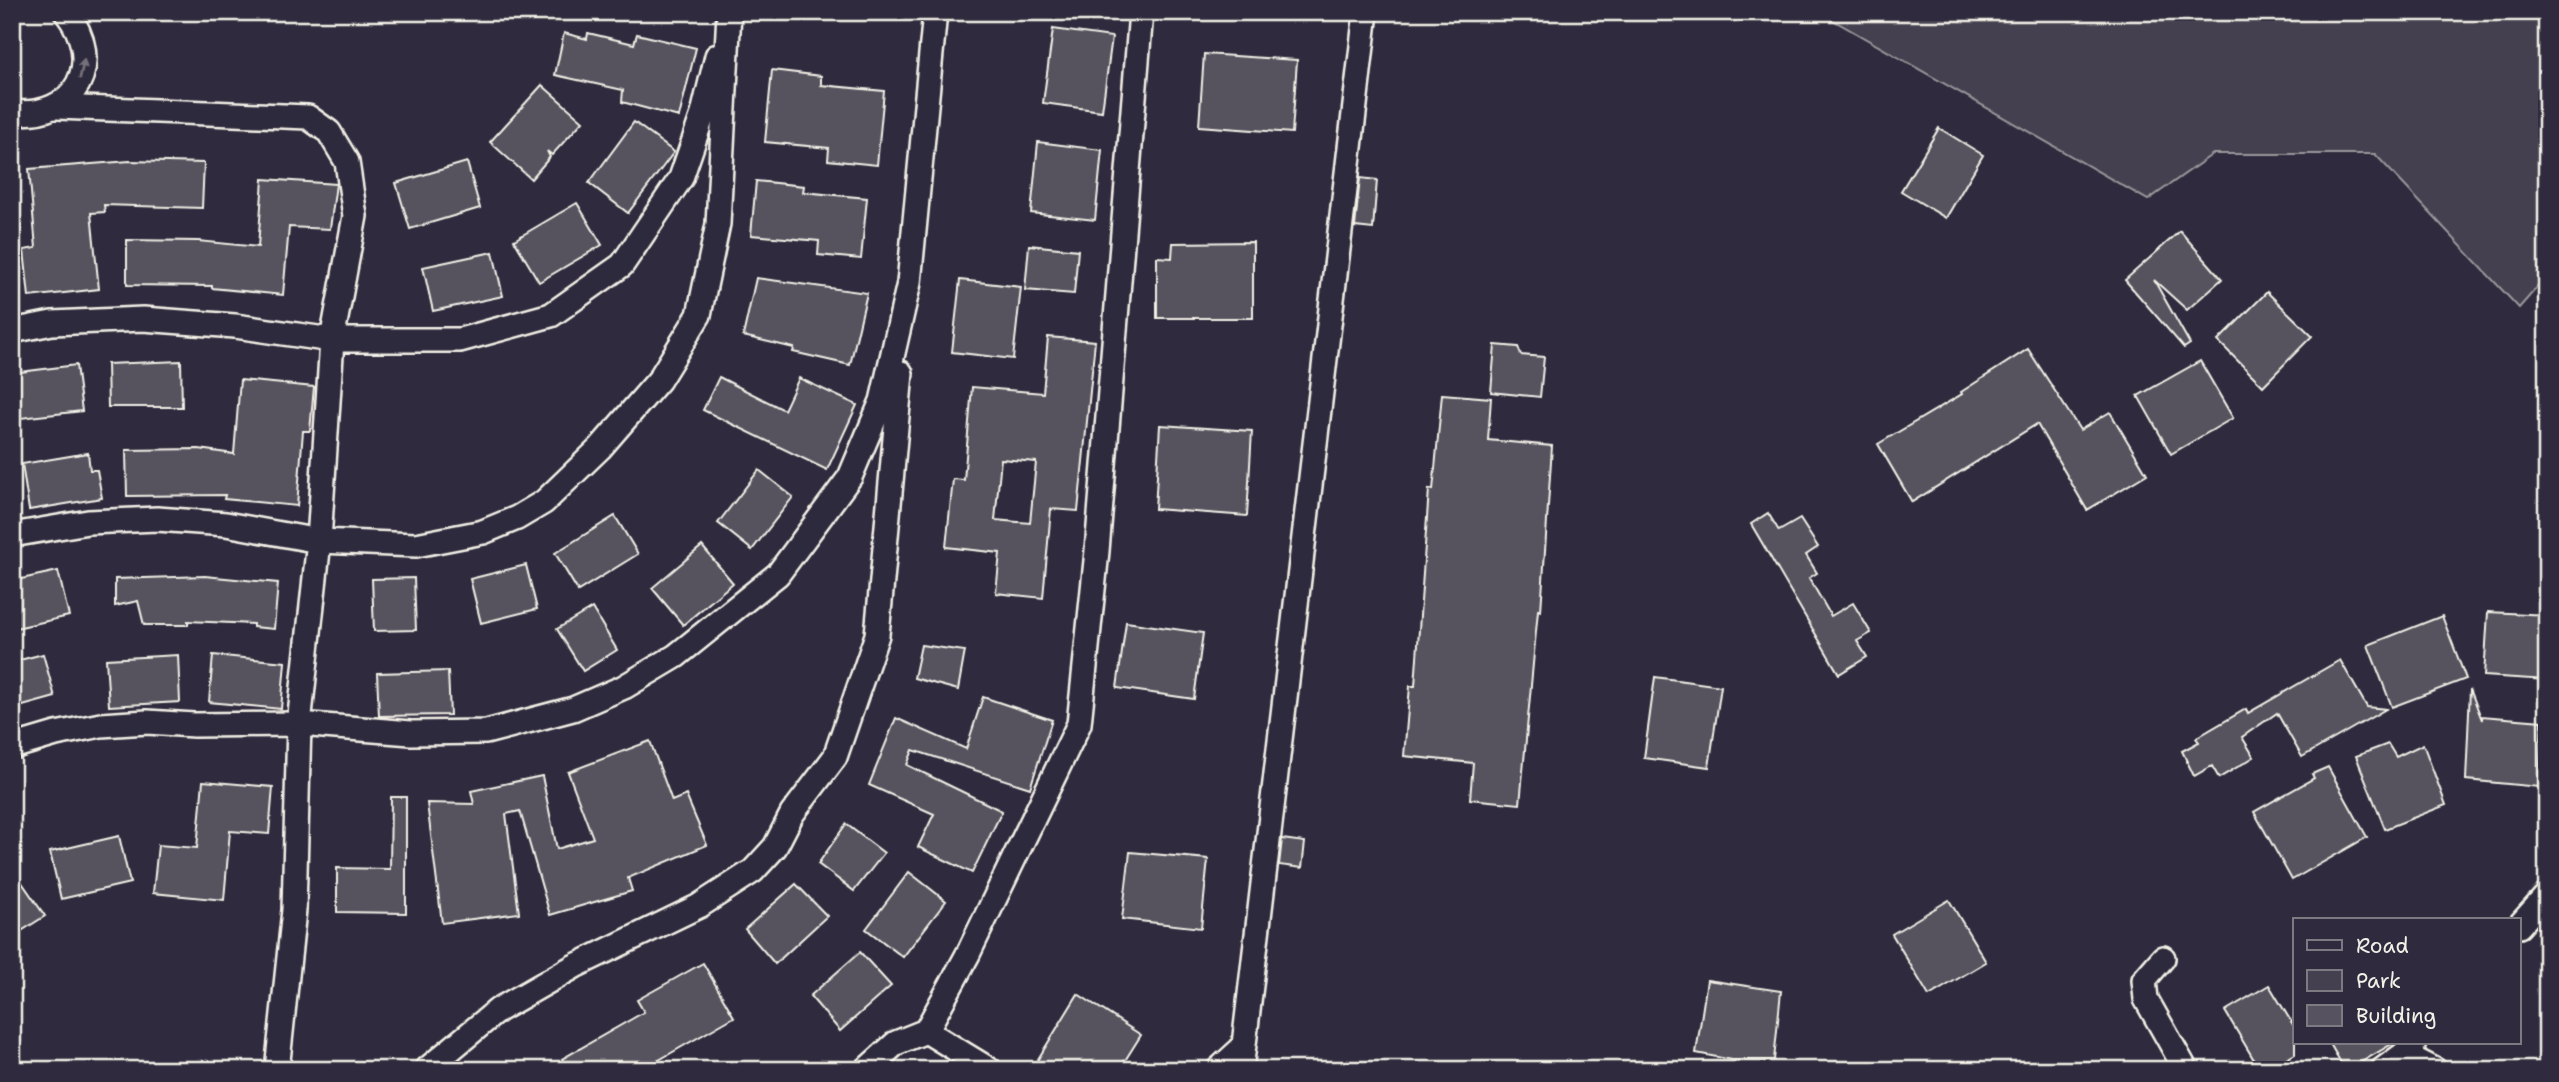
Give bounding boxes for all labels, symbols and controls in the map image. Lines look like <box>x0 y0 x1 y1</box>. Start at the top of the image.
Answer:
one-way arrow <box>77 58 88 80</box>
legend <box>2293 918 2520 1044</box>
text: Road <box>2356 932 2409 960</box>
text: Park <box>2356 967 2401 995</box>
text: Building <box>2356 1002 2436 1030</box>

